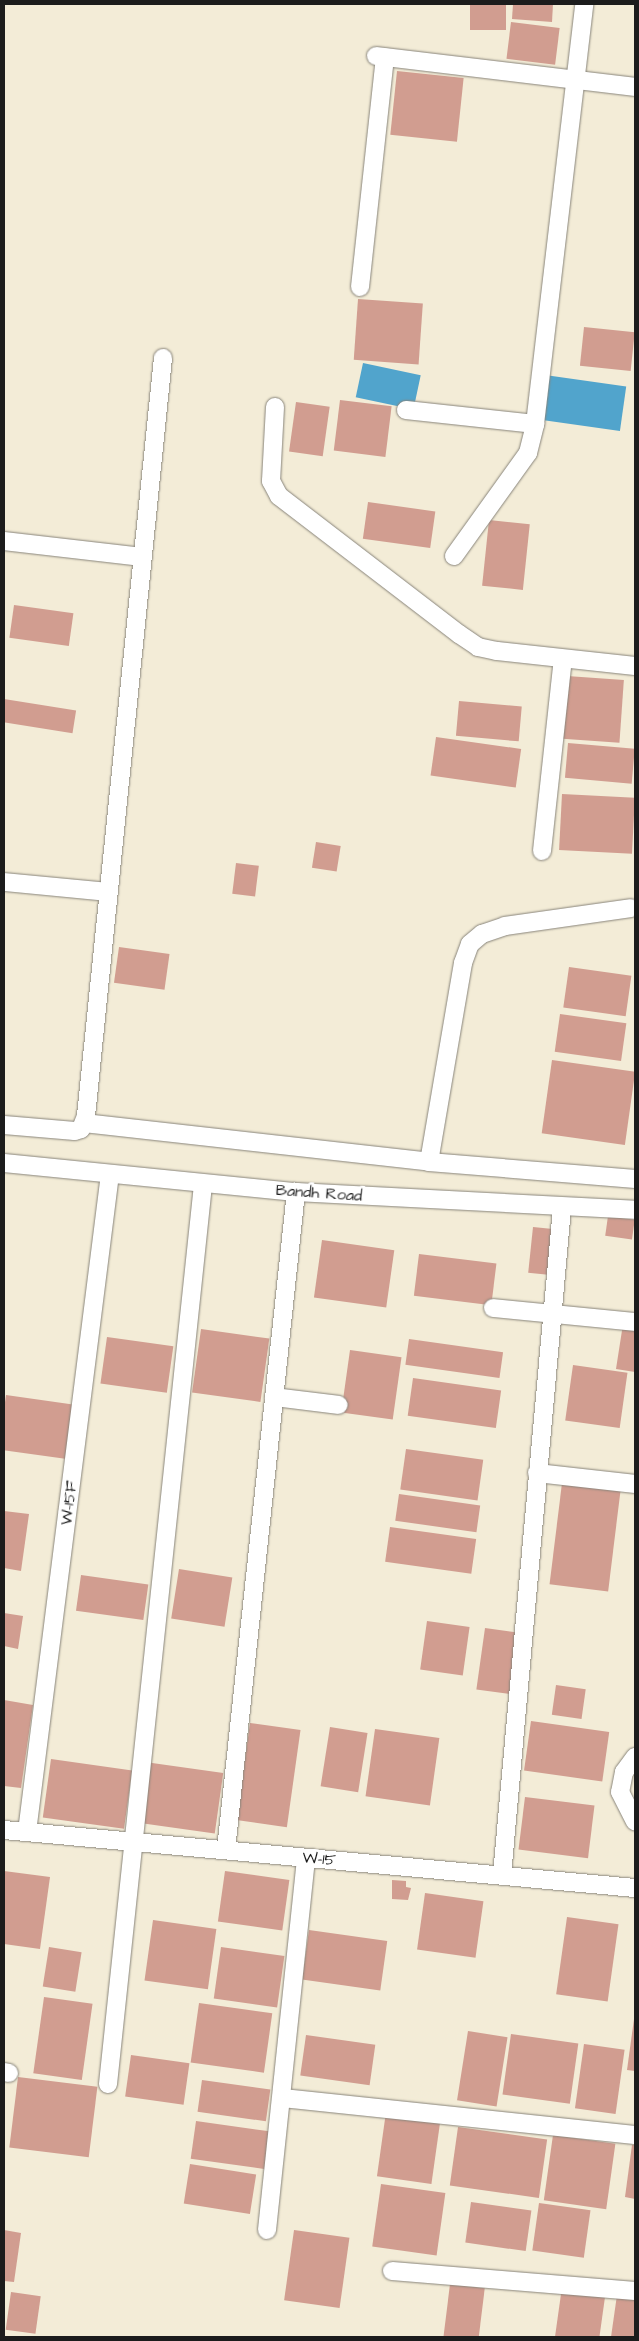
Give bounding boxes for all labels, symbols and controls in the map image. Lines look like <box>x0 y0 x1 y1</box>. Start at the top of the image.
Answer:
street label: Bandh Road <box>275 1180 363 1206</box>
street label: W-15F <box>57 1480 81 1526</box>
street label: W-15 <box>302 1848 336 1870</box>

